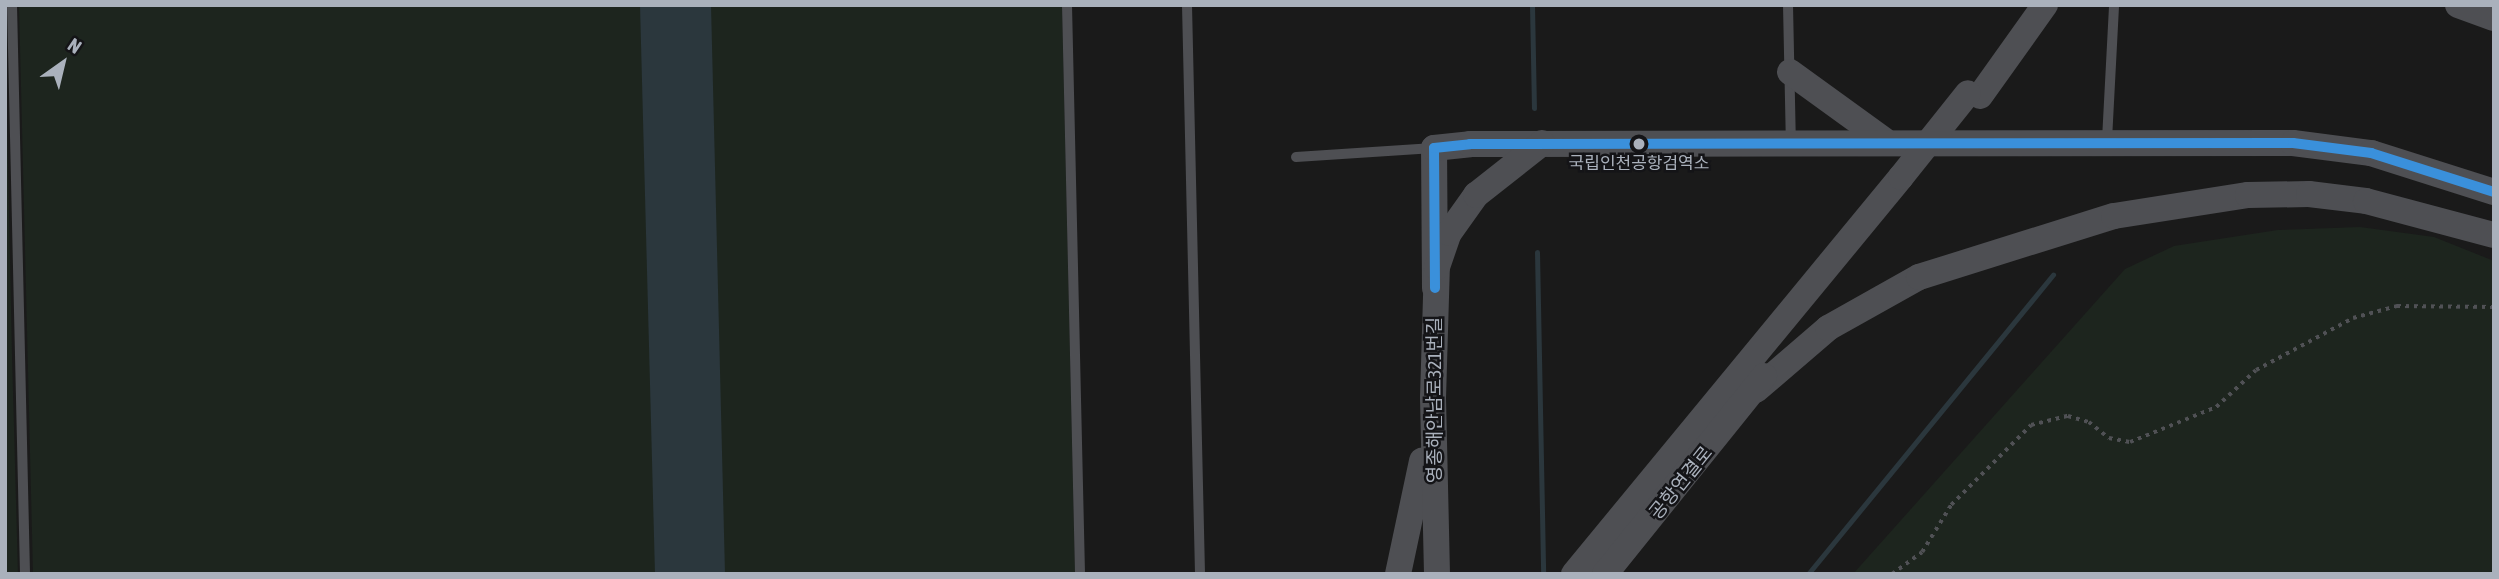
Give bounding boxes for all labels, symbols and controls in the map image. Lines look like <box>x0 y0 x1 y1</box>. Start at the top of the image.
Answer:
north arrow <box>28 28 98 98</box>
text: N <box>64 33 86 58</box>
marker: 국립인천공항검역소 <box>1632 137 1646 151</box>
place label: 국립인천공항검역소 <box>1569 154 1709 174</box>
street label: 영종해안남로321번길 <box>1424 317 1446 483</box>
street label: 공항연결로 <box>1645 442 1717 524</box>

